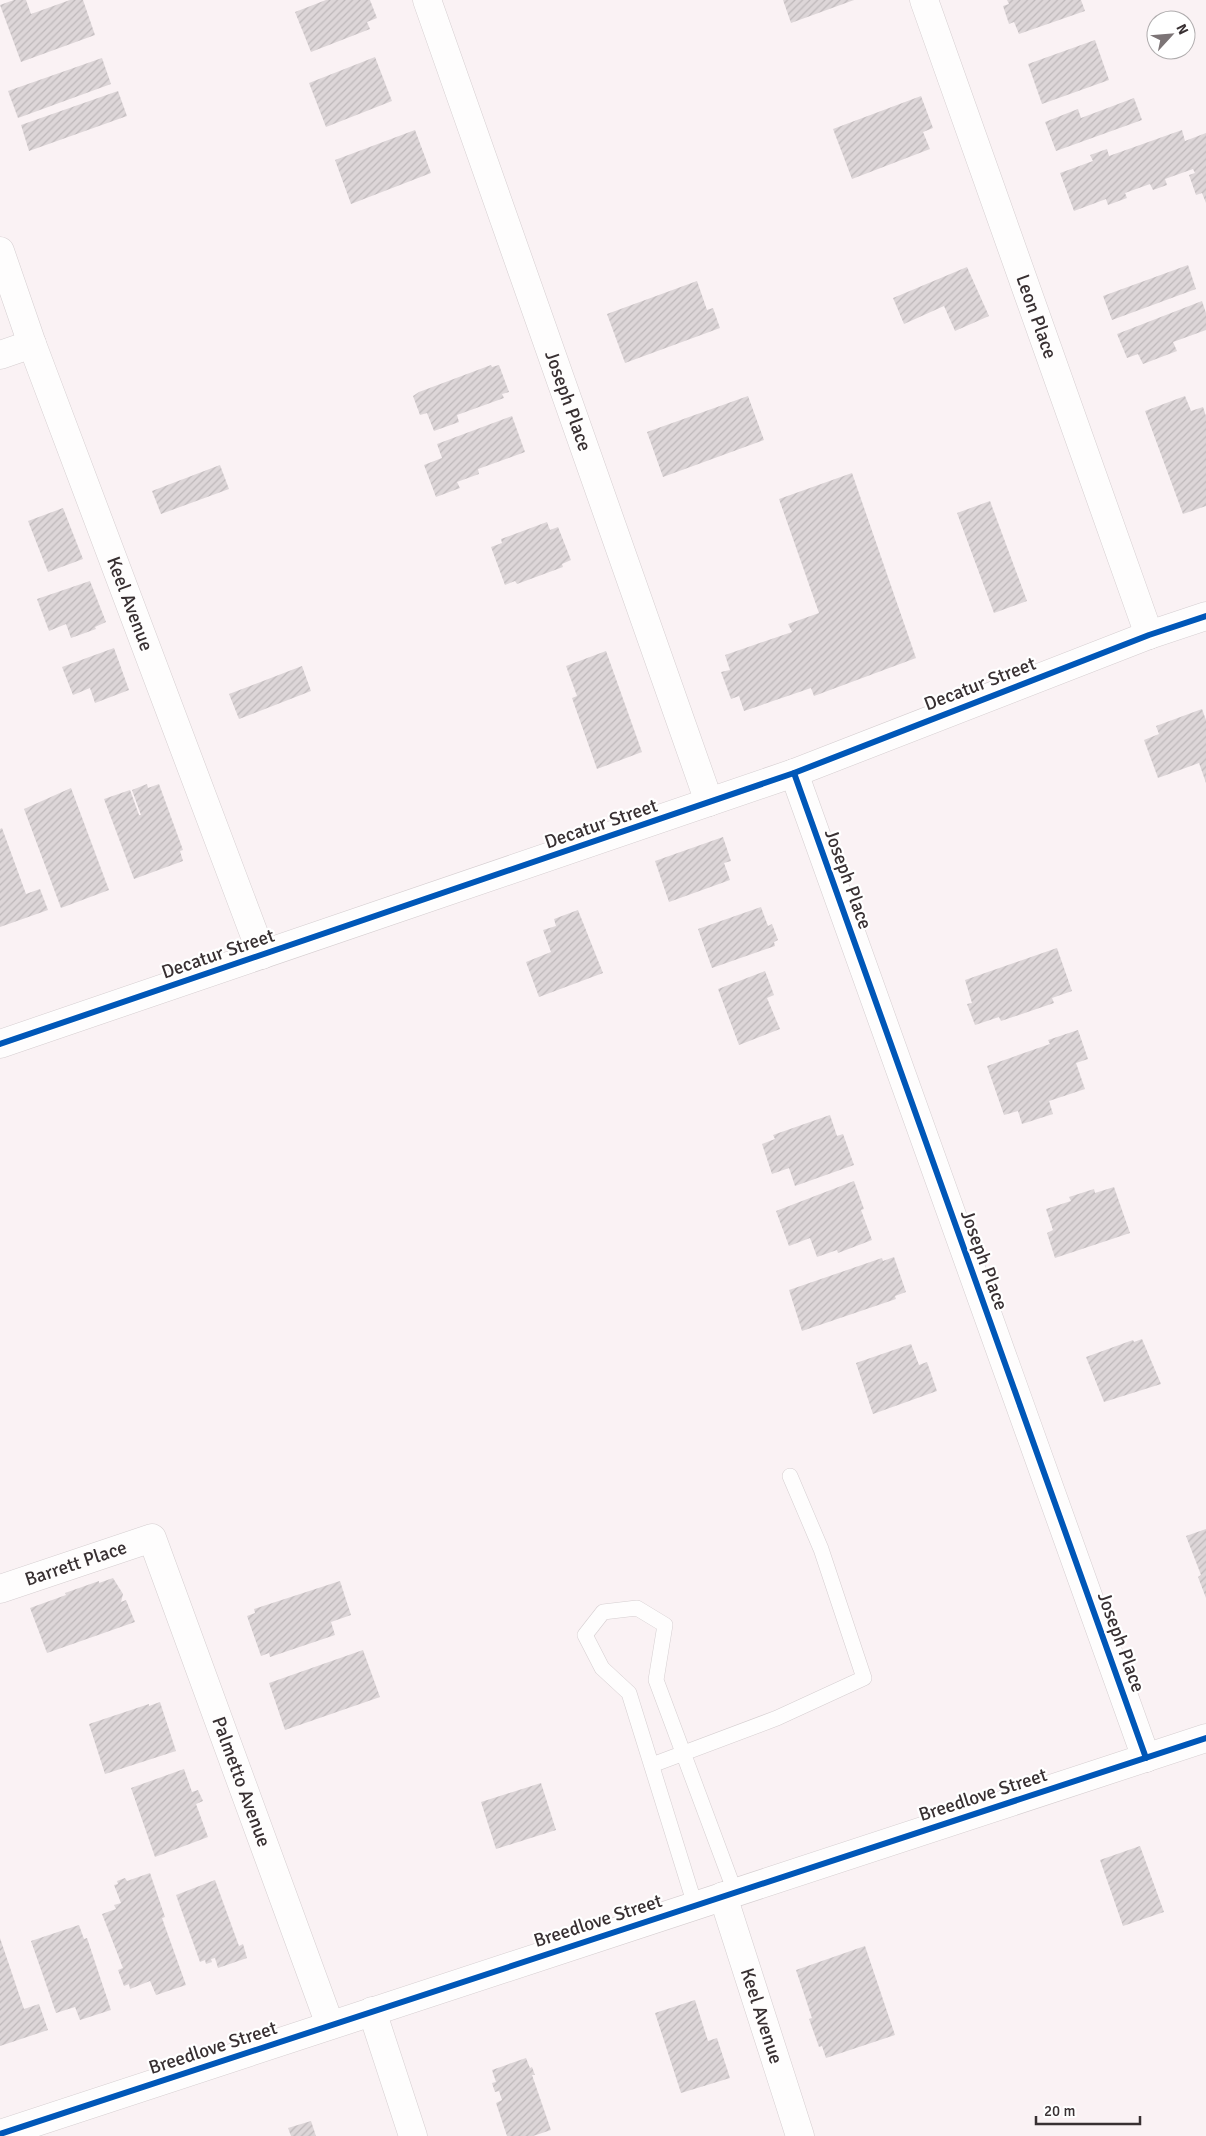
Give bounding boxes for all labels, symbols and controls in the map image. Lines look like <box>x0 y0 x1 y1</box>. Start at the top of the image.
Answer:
north arrow <box>1146 10 1196 60</box>
text: N <box>1172 21 1192 38</box>
street label: Leon Place <box>1010 271 1062 362</box>
street label: Joseph Place <box>539 347 597 455</box>
street label: Keel Avenue <box>101 553 159 655</box>
street label: Decatur Street <box>921 652 1040 716</box>
street label: Decatur Street <box>541 793 661 855</box>
street label: Joseph Place <box>819 826 877 932</box>
street label: Decatur Street <box>158 923 278 985</box>
street label: Joseph Place <box>955 1207 1013 1313</box>
street label: Barrett Place <box>22 1535 130 1592</box>
street label: Joseph Place <box>1092 1589 1150 1695</box>
street label: Palmetto Avenue <box>206 1713 276 1850</box>
street label: Breedlove Street <box>916 1763 1051 1827</box>
street label: Breedlove Street <box>531 1889 666 1953</box>
street label: Keel Avenue <box>735 1965 788 2067</box>
street label: Breedlove Street <box>146 2016 281 2080</box>
scale bar <box>1036 2094 1140 2126</box>
text: 20 m <box>1044 2102 1075 2120</box>

